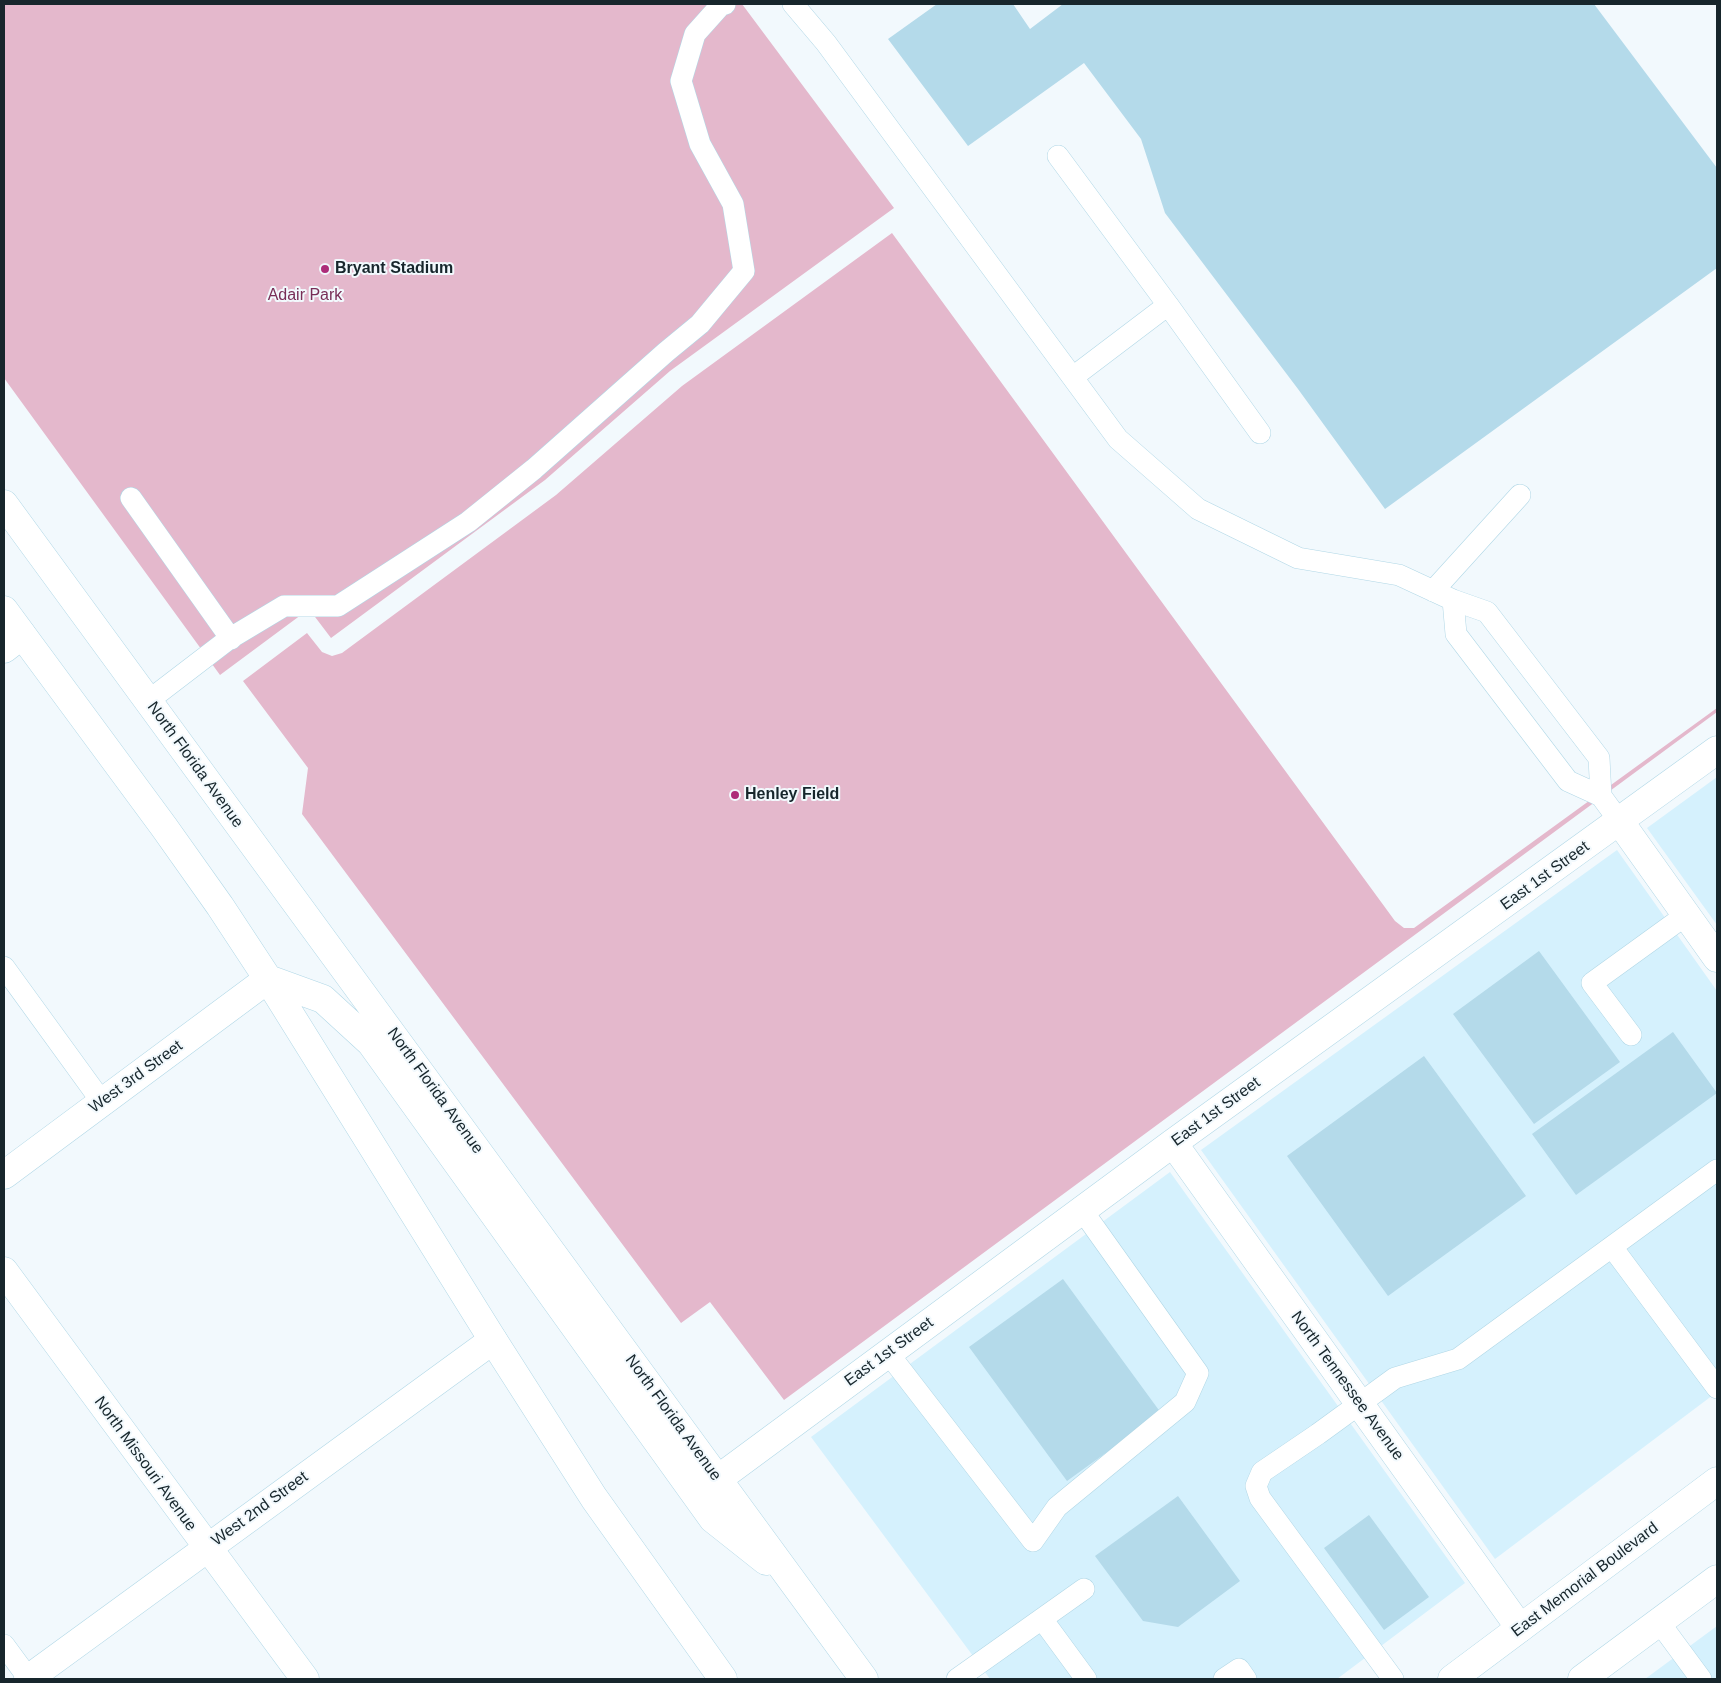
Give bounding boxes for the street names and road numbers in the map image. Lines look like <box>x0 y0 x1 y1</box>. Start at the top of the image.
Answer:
street label: North Florida Avenue <box>143 698 247 832</box>
street label: East 1st Street <box>1497 837 1593 915</box>
street label: North Florida Avenue <box>383 1024 487 1158</box>
street label: West 3rd Street <box>86 1037 186 1117</box>
street label: East 1st Street <box>1168 1073 1264 1151</box>
street label: North Tennessee Avenue <box>1287 1308 1407 1464</box>
street label: East 1st Street <box>841 1313 937 1391</box>
street label: North Florida Avenue <box>621 1351 725 1485</box>
street label: North Missouri Avenue <box>90 1393 200 1535</box>
street label: West 2nd Street <box>208 1468 312 1550</box>
street label: East Memorial Boulevard <box>1508 1519 1662 1641</box>

